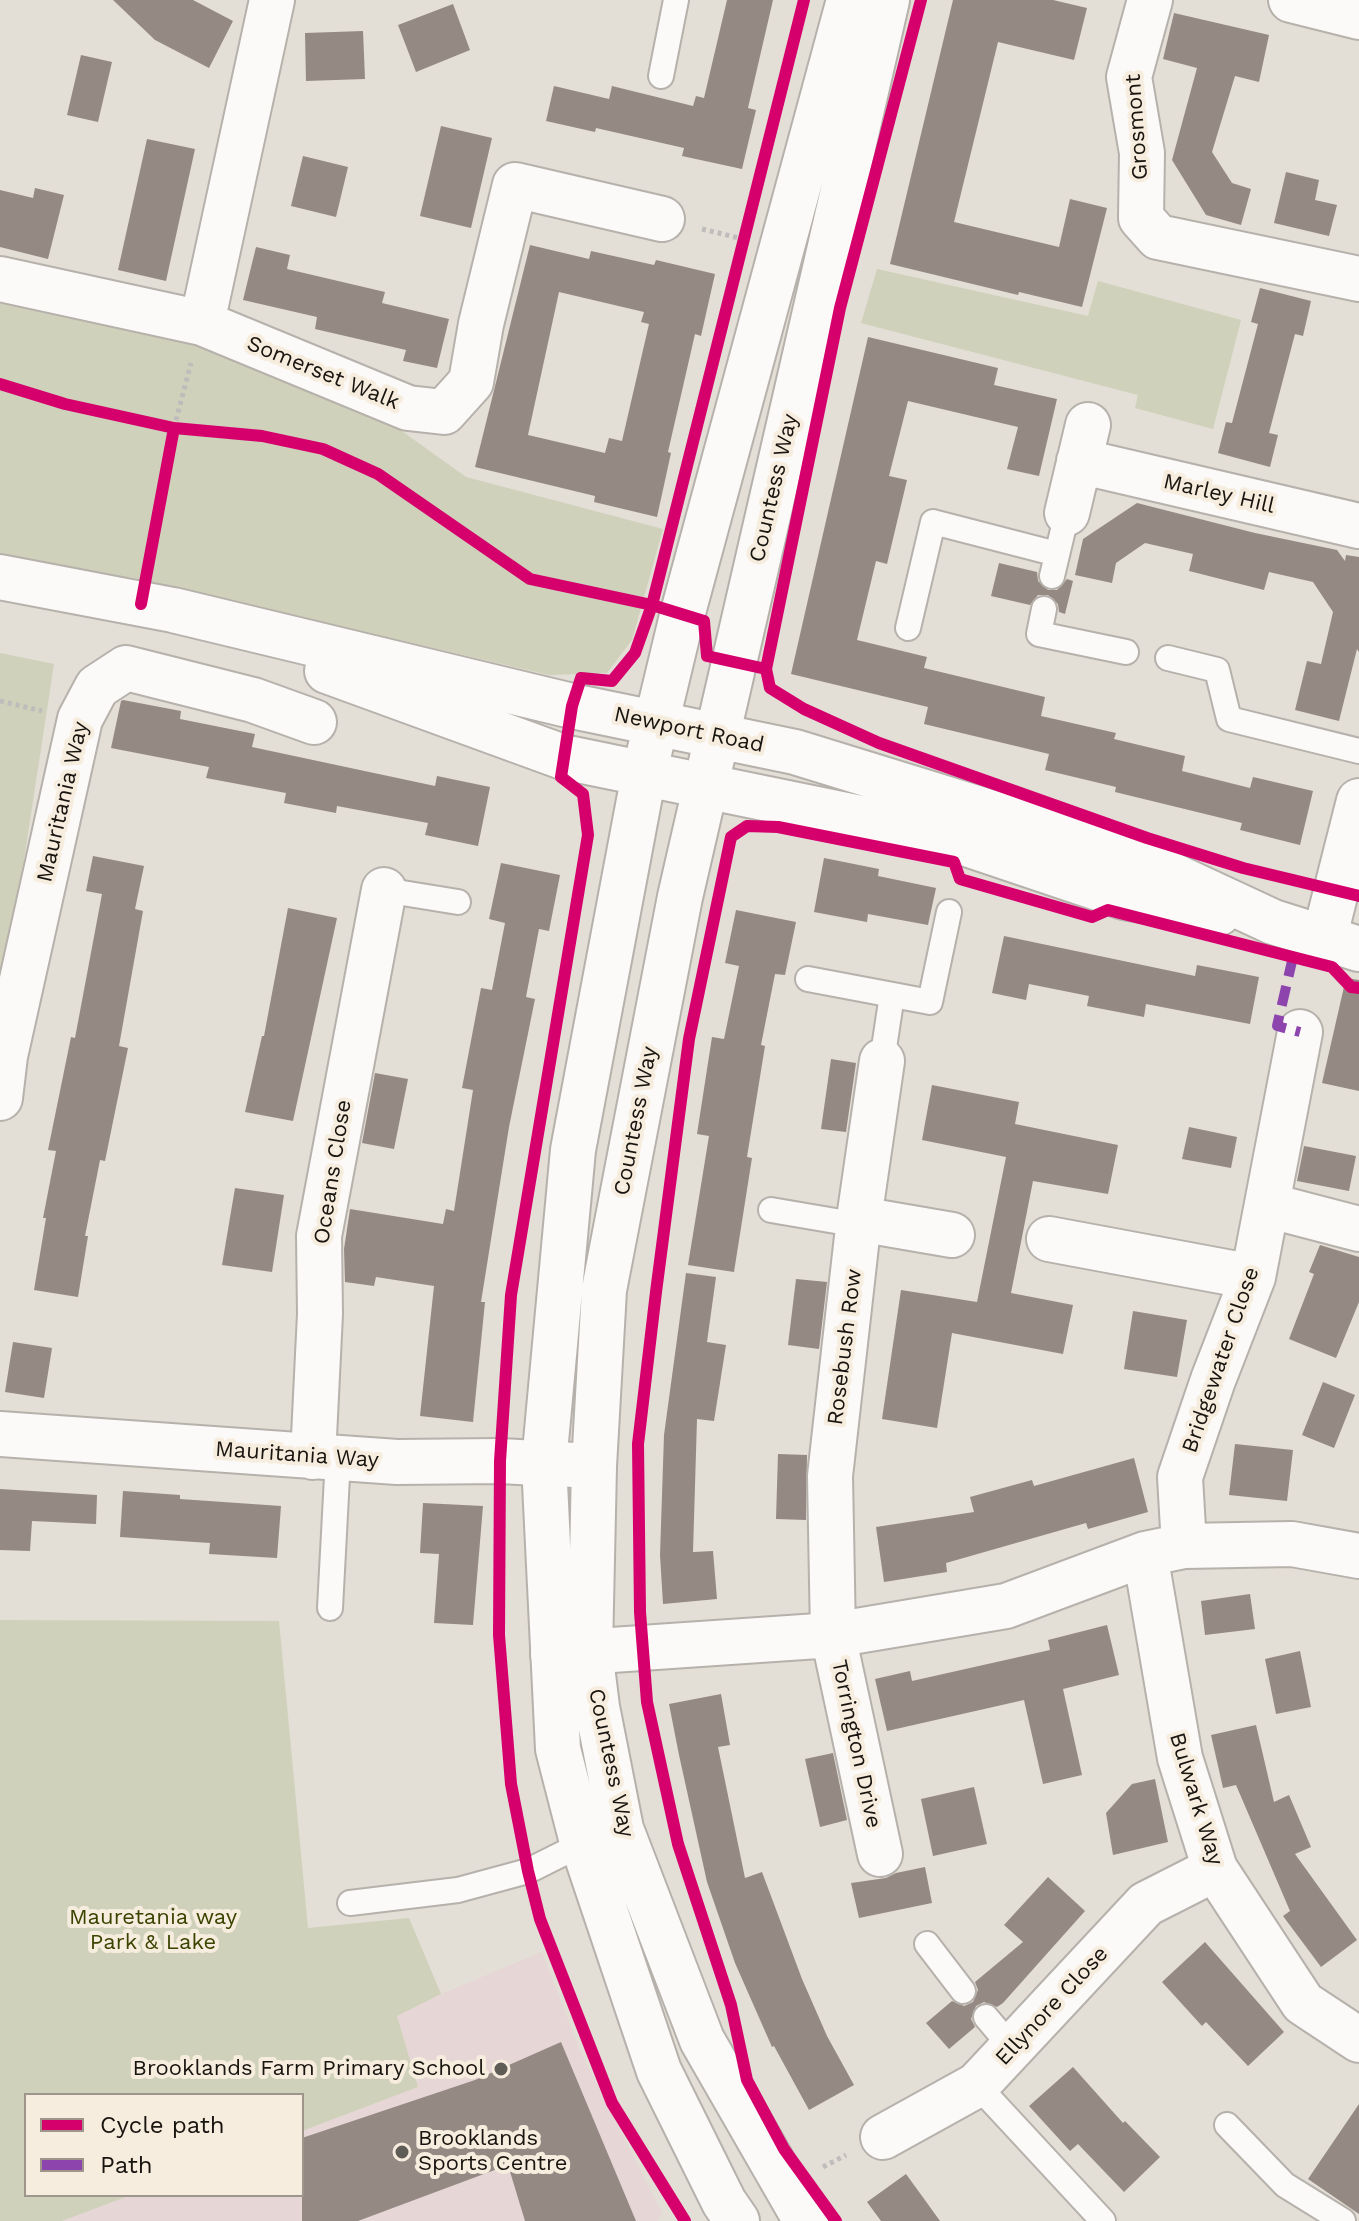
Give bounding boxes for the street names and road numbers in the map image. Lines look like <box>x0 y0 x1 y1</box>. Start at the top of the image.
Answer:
street label: Grosmont <box>1120 73 1154 181</box>
street label: Somerset Walk <box>243 330 403 416</box>
street label: Countess Way <box>744 411 804 565</box>
street label: Marley Hill <box>1161 468 1277 520</box>
street label: Newport Road <box>612 701 766 759</box>
street label: Mauritania Way <box>32 719 94 885</box>
street label: Countess Way <box>609 1044 663 1198</box>
street label: Oceans Close <box>309 1098 357 1246</box>
street label: Bridgewater Close <box>1177 1264 1265 1456</box>
street label: Rosebush Row <box>822 1267 868 1427</box>
street label: Mauritania Way <box>214 1436 380 1474</box>
street label: Torrington Drive <box>825 1657 887 1831</box>
street label: Countess Way <box>582 1686 640 1840</box>
street label: Bulwark Way <box>1163 1729 1229 1869</box>
street label: Ellynore Close <box>990 1941 1114 2071</box>

